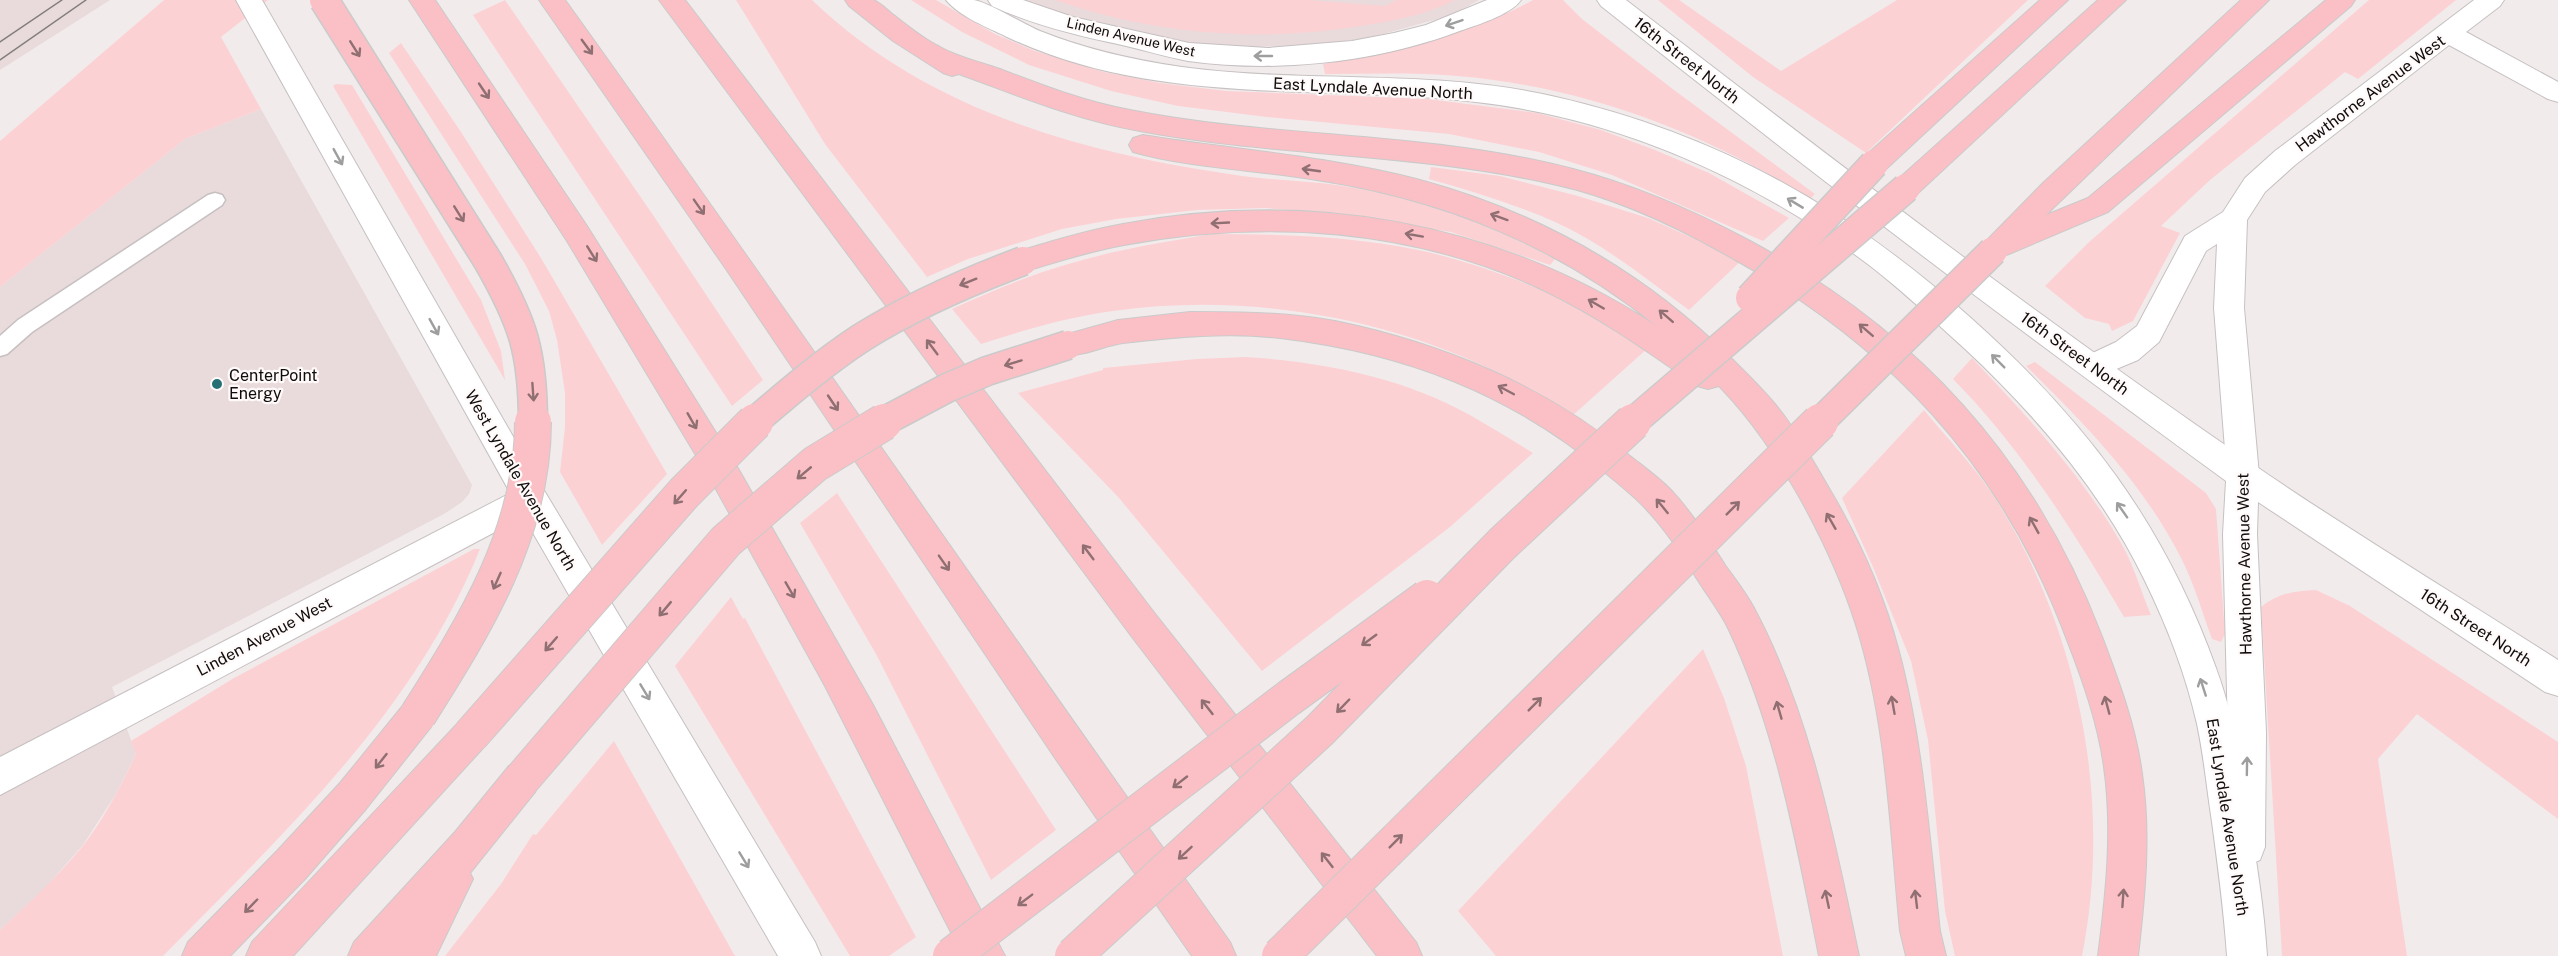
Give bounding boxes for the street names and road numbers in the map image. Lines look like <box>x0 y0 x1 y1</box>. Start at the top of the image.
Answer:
street label: 16th Street North <box>1630 13 1743 108</box>
street label: Linden Avenue West <box>1065 14 1197 60</box>
street label: Hawthorne Avenue West <box>2292 31 2449 156</box>
street label: East Lyndale Avenue North <box>1273 74 1473 103</box>
street label: 16th Street North <box>2017 308 2132 399</box>
street label: West Lyndale Avenue North <box>461 387 580 574</box>
street label: Hawthorne Avenue West <box>2233 473 2256 655</box>
street label: 16th Street North <box>2416 584 2535 670</box>
street label: Linden Avenue West <box>193 593 335 680</box>
street label: East Lyndale Avenue North <box>2202 717 2253 917</box>

